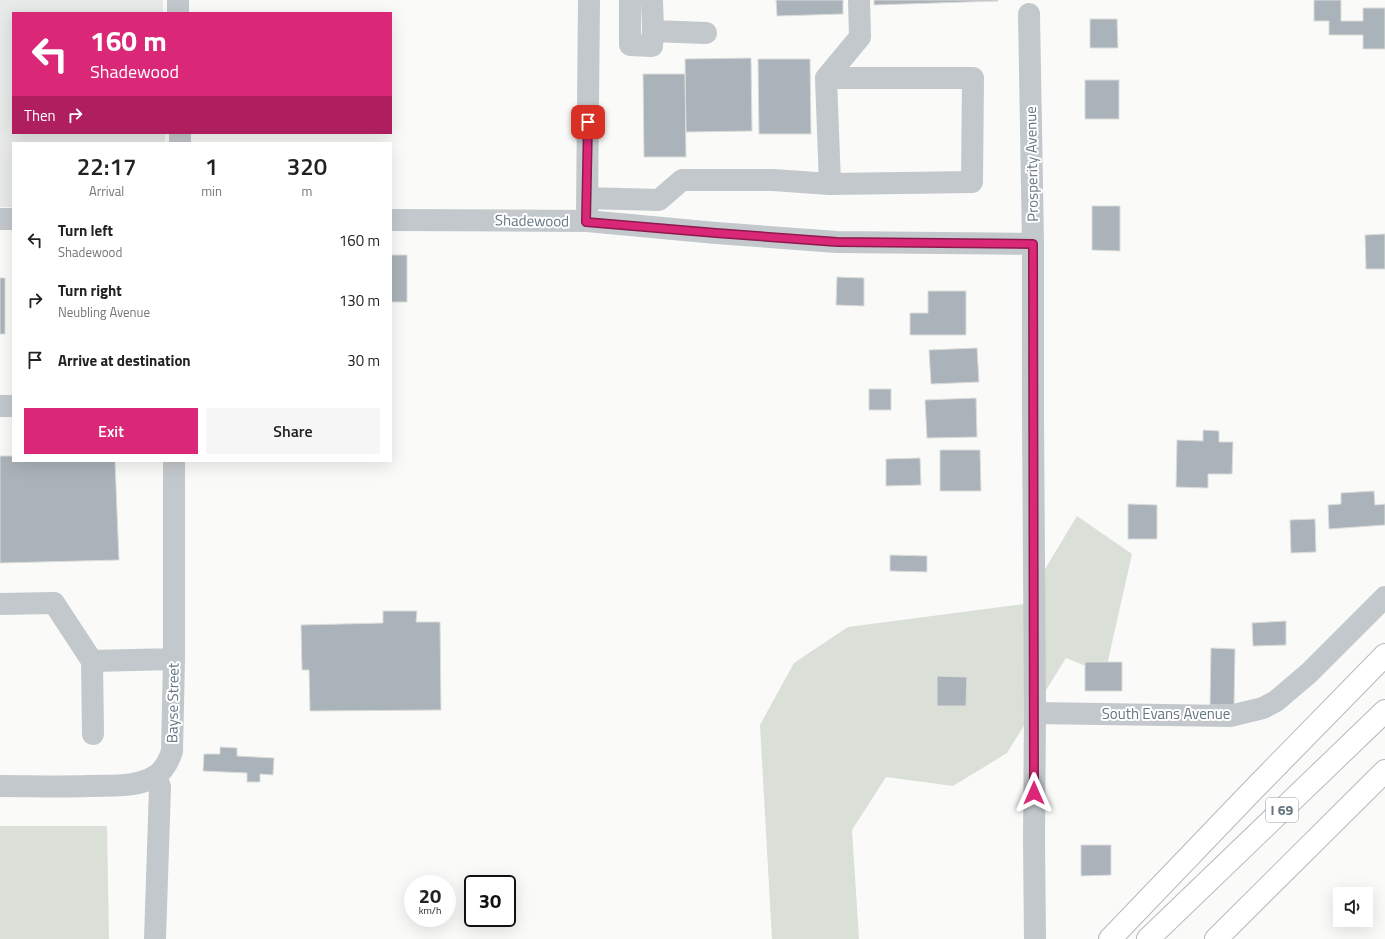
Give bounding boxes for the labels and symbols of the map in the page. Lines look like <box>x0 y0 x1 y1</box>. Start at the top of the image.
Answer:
pin <box>571 105 605 139</box>
street label: Prosperity Avenue <box>1019 106 1044 222</box>
street label: Shadewood <box>495 208 569 233</box>
street label: Bayse Street <box>160 662 185 743</box>
street label: South Evans Avenue <box>1102 702 1230 725</box>
position arrow <box>1013 772 1055 814</box>
road number: I 69 <box>1266 798 1298 822</box>
speed limit sign: 30 <box>464 875 516 927</box>

